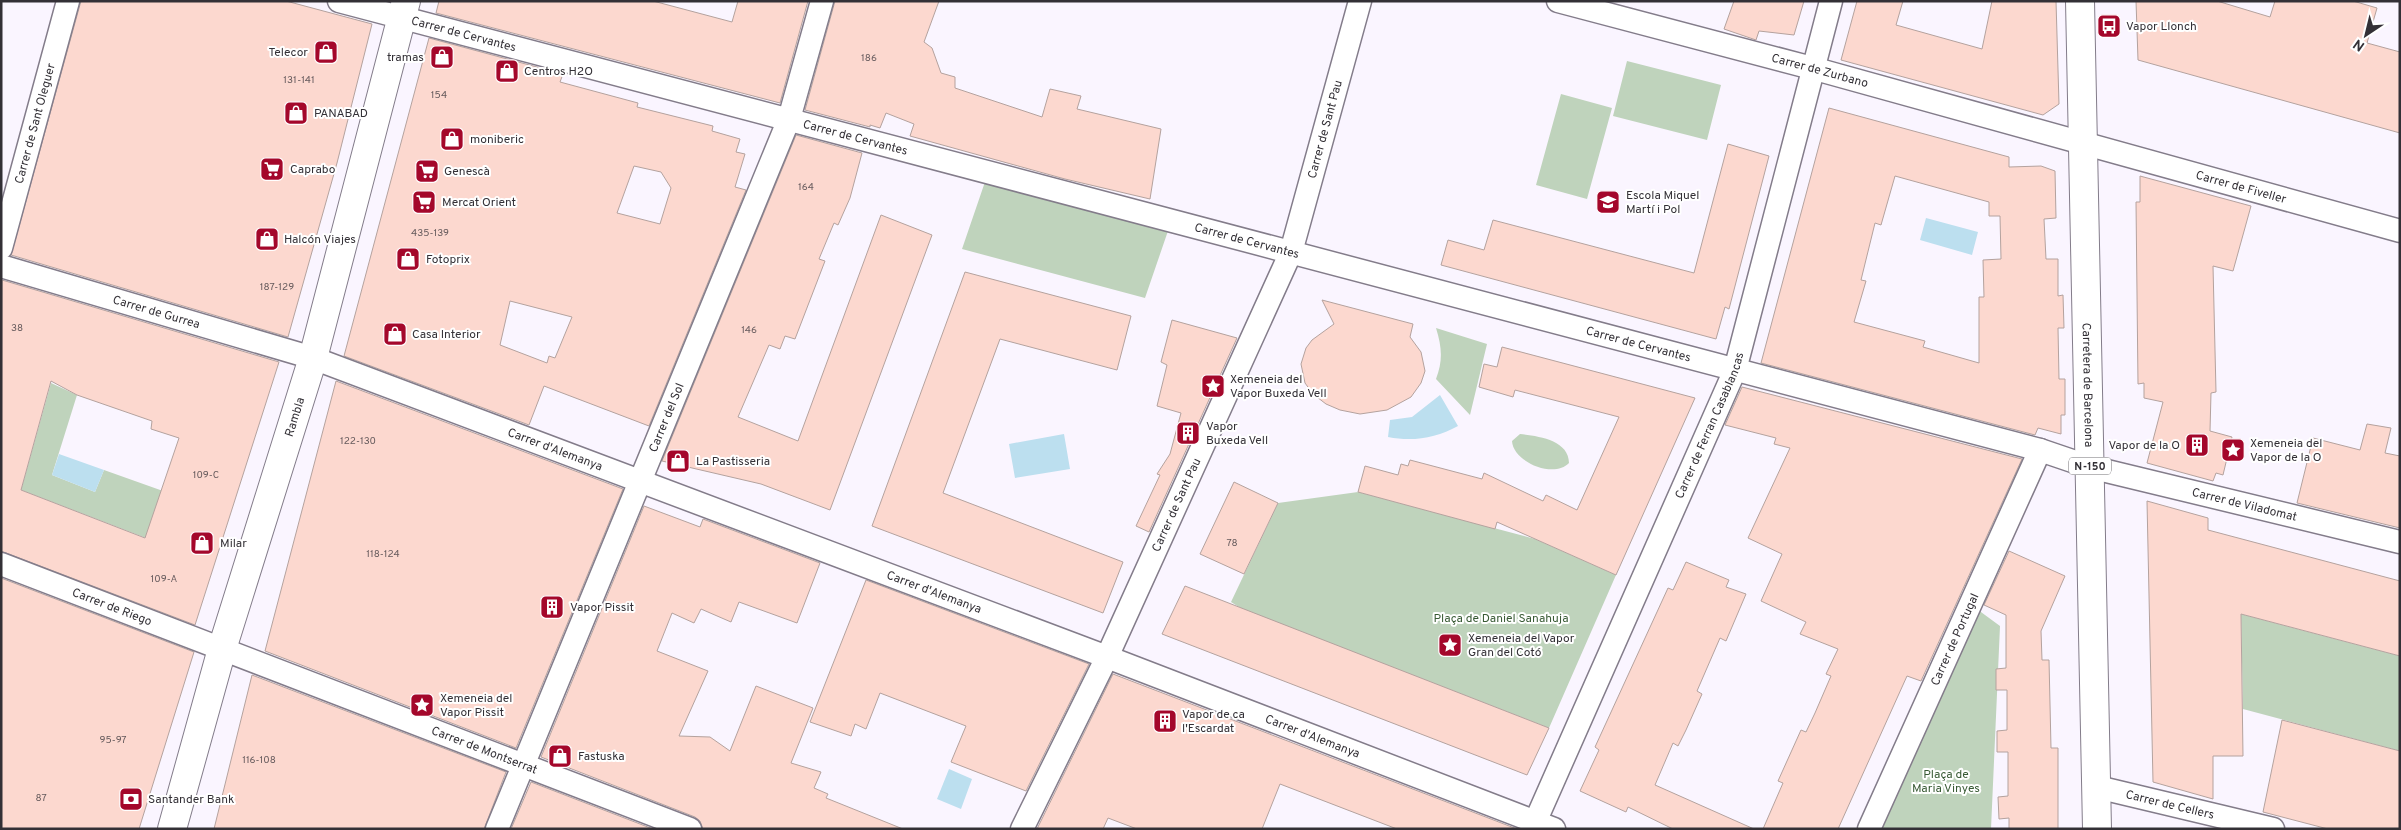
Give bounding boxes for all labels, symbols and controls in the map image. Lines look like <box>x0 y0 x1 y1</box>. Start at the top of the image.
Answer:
north arrow <box>2341 10 2391 60</box>
street label: Carrer de Cervantes <box>409 13 518 56</box>
bus stop icon: Vapor Llonch <box>2096 13 2122 39</box>
place label: Vapor Llonch <box>2126 19 2197 35</box>
text: N <box>2350 35 2368 54</box>
shop icon: Telecor <box>313 39 339 65</box>
shop icon: tramas <box>429 44 455 70</box>
place label: Telecor <box>268 45 308 61</box>
place label: tramas <box>387 50 424 66</box>
street label: Carrer de Zurbano <box>1770 51 1870 92</box>
house number: 186 <box>861 52 877 65</box>
shop icon: Centros H2O <box>494 58 520 84</box>
street label: Carrer de Sant Oleguer <box>12 61 60 186</box>
place label: Centros H2O <box>524 64 593 80</box>
house number: 131-141 <box>283 74 315 87</box>
street label: Carrer de Sant Pau <box>1305 79 1347 181</box>
house number: 154 <box>431 89 447 102</box>
shop icon: PANABAD <box>283 100 309 126</box>
place label: PANABAD <box>314 106 368 122</box>
street label: Carrer de Cervantes <box>801 117 909 160</box>
shop icon: moniberic <box>439 126 465 152</box>
place label: moniberic <box>470 132 524 148</box>
supermarket icon: Caprabo <box>259 156 285 182</box>
supermarket icon: Genescà <box>414 158 440 184</box>
place label: Caprabo <box>290 162 336 178</box>
place label: Genescà <box>444 164 490 180</box>
street label: Carrer de Fiveller <box>2194 168 2288 208</box>
house number: 164 <box>798 181 814 194</box>
place label: Escola Miquel Martí i Pol <box>1626 188 1699 218</box>
supermarket icon: Mercat Orient <box>411 189 437 215</box>
school or university icon: Escola Miquel Martí i Pol <box>1595 189 1621 215</box>
place label: Mercat Orient <box>442 195 516 211</box>
street label: Carrer de Cervantes <box>1192 220 1301 263</box>
shop icon: Halcón Viajes <box>254 226 280 252</box>
house number: 435-139 <box>411 227 449 240</box>
place label: Halcón Viajes <box>284 232 356 248</box>
shop icon: Fotoprix <box>395 246 421 272</box>
place label: Fotoprix <box>426 252 470 268</box>
house number: 187-129 <box>260 281 294 294</box>
street label: Carrer de Gurrea <box>111 292 202 333</box>
shop icon: Casa Interior <box>382 321 408 347</box>
house number: 38 <box>11 322 23 335</box>
street label: Carrer de Cervantes <box>1584 323 1692 366</box>
street label: Carretera de Barcelona <box>2078 323 2096 447</box>
house number: 146 <box>741 324 757 337</box>
place label: Casa Interior <box>412 327 481 343</box>
street label: Carrer de Ferran Casablancas <box>1672 351 1748 502</box>
place label: Xemeneia del Vapor Buxeda Vell <box>1230 372 1327 402</box>
place icon: Xemeneia del Vapor Buxeda Vell <box>1200 373 1226 399</box>
street label: Carrer del Sol <box>646 381 689 455</box>
street label: Rambla <box>282 395 309 439</box>
place label: Vapor Buxeda Vell <box>1206 419 1268 449</box>
building icon: Vapor Buxeda Vell <box>1175 420 1201 446</box>
street label: Carrer d'Alemanya <box>505 425 605 475</box>
building icon: Vapor de la O <box>2184 432 2210 458</box>
house number: 122-130 <box>340 435 376 448</box>
place label: Xemeneia del Vapor de la O <box>2250 436 2322 466</box>
place icon: Xemeneia del Vapor de la O <box>2220 437 2246 463</box>
place label: Vapor de la O <box>2108 438 2180 454</box>
shop icon: La Pastisseria <box>665 448 691 474</box>
place label: La Pastisseria <box>696 454 770 470</box>
street label: Carrer de Sant Pau <box>1149 456 1205 555</box>
road number: N-150 <box>2069 458 2111 474</box>
house number: 109-C <box>193 469 219 482</box>
street label: Carrer de Viladomat <box>2190 485 2298 526</box>
shop icon: Milar <box>189 530 215 556</box>
place label: Milar <box>220 536 247 552</box>
house number: 78 <box>1226 537 1238 550</box>
house number: 118-124 <box>366 548 400 561</box>
street label: Carrer d'Alemanya <box>884 568 984 618</box>
house number: 109-A <box>151 573 178 586</box>
street label: Carrer de Riego <box>69 585 154 630</box>
street label: Carrer de Portugal <box>1928 591 1983 689</box>
building icon: Vapor Pissit <box>539 594 565 620</box>
place label: Vapor Pissit <box>570 600 634 616</box>
park label: Plaça de Daniel Sanahuja <box>1434 611 1568 627</box>
place label: Xemeneia del Vapor Gran del Cotó <box>1468 631 1575 661</box>
place icon: Xemeneia del Vapor Gran del Cotó <box>1437 632 1463 658</box>
place label: Xemeneia del Vapor Pissit <box>440 691 512 721</box>
place icon: Xemeneia del Vapor Pissit <box>409 692 435 718</box>
place label: Vapor de ca l'Escardat <box>1182 707 1245 737</box>
building icon: Vapor de ca l'Escardat <box>1152 708 1178 734</box>
street label: Carrer d'Alemanya <box>1263 712 1362 763</box>
street label: Carrer de Montserrat <box>429 723 539 779</box>
house number: 95-97 <box>99 734 127 747</box>
shop icon: Fastuska <box>547 743 573 769</box>
place label: Fastuska <box>578 749 625 765</box>
house number: 116-108 <box>242 754 276 767</box>
park label: Plaça de Maria Vinyes <box>1912 767 1980 797</box>
bank icon: Santander Bank <box>118 786 144 812</box>
street label: Carrer de Cellers <box>2124 787 2216 824</box>
house number: 87 <box>35 792 47 805</box>
place label: Santander Bank <box>148 792 234 808</box>

